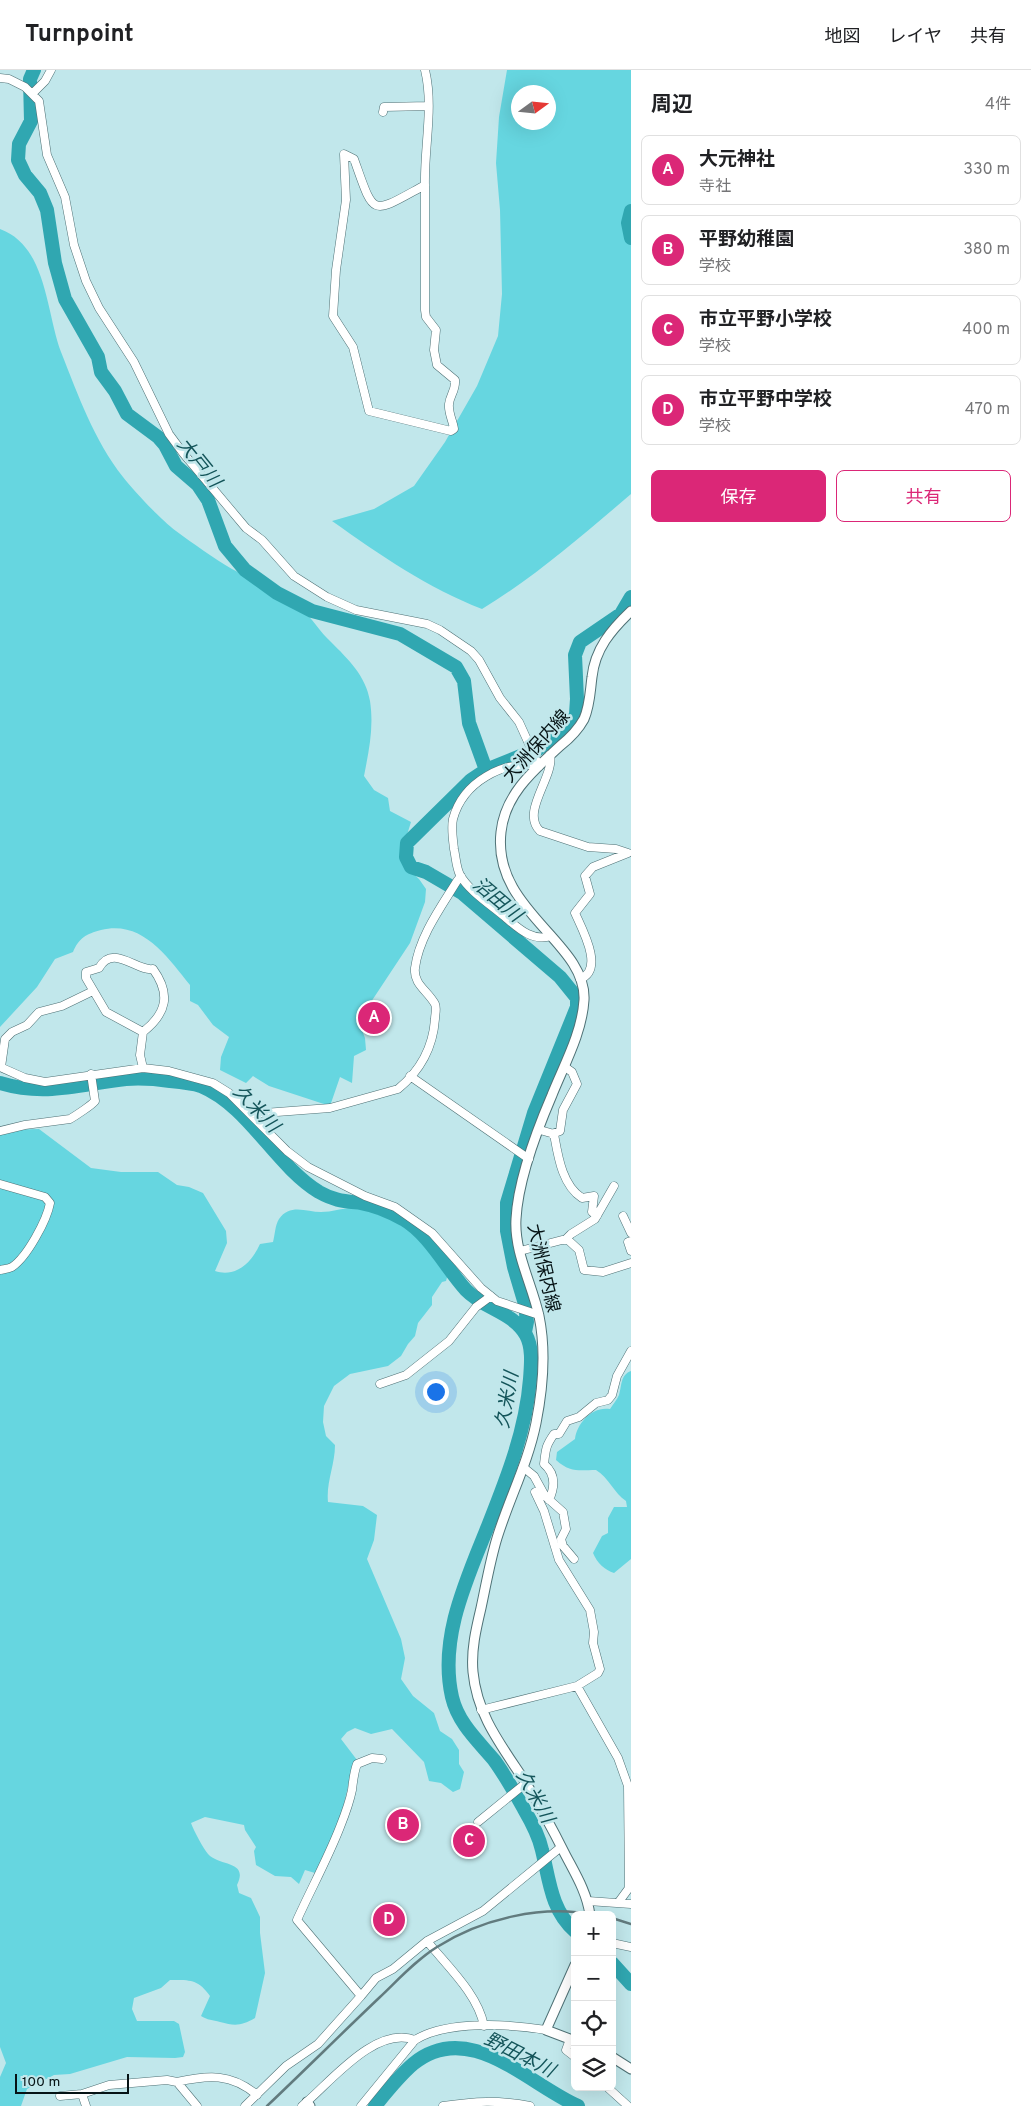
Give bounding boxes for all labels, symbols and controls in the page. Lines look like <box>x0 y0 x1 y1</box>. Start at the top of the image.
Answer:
text: Turnpoint <box>25 20 134 50</box>
text: 地図 <box>825 26 861 49</box>
text: レイヤ <box>889 26 942 49</box>
text: 共有 <box>970 26 1006 49</box>
north arrow <box>511 85 556 130</box>
text: 周辺 <box>651 92 693 119</box>
text: 4件 <box>985 95 1011 115</box>
text: 大元神社 <box>699 148 775 172</box>
text: A <box>662 160 674 180</box>
text: 330 m <box>963 160 1010 180</box>
text: 寺社 <box>699 177 731 197</box>
text: 平野幼稚園 <box>699 228 794 252</box>
text: B <box>662 240 674 260</box>
text: 380 m <box>963 240 1010 260</box>
text: 学校 <box>699 257 731 277</box>
text: 市立平野小学校 <box>699 308 832 332</box>
text: C <box>663 320 673 340</box>
text: 400 m <box>962 320 1010 340</box>
text: 学校 <box>699 337 731 357</box>
text: 市立平野中学校 <box>699 388 832 412</box>
text: D <box>662 400 674 420</box>
text: 470 m <box>965 400 1010 420</box>
text: 学校 <box>699 417 731 437</box>
water label: 大戸川 <box>171 434 227 495</box>
button: 保存 <box>651 470 826 522</box>
button: 共有 <box>836 470 1011 522</box>
street label: 大洲保内線 <box>498 706 576 788</box>
water label: 沼田川 <box>467 873 528 929</box>
pin: A <box>358 999 390 1037</box>
water label: 久米川 <box>227 1081 285 1140</box>
street label: 大洲保内線 <box>521 1222 564 1315</box>
water label: 久米川 <box>491 1368 525 1431</box>
your location <box>423 1379 449 1405</box>
water label: 久米川 <box>510 1766 560 1829</box>
pin: B <box>387 1806 419 1844</box>
pin: C <box>453 1822 485 1860</box>
pin: D <box>373 1901 405 1939</box>
map controls <box>571 1911 616 2091</box>
button: + <box>571 1911 616 1956</box>
button: − <box>571 1956 616 2001</box>
button: locate <box>571 2001 616 2046</box>
water label: 野田本川 <box>480 2028 560 2085</box>
button: layers <box>571 2046 616 2091</box>
scale bar <box>15 2071 129 2094</box>
text: 100 m <box>22 2074 60 2091</box>

